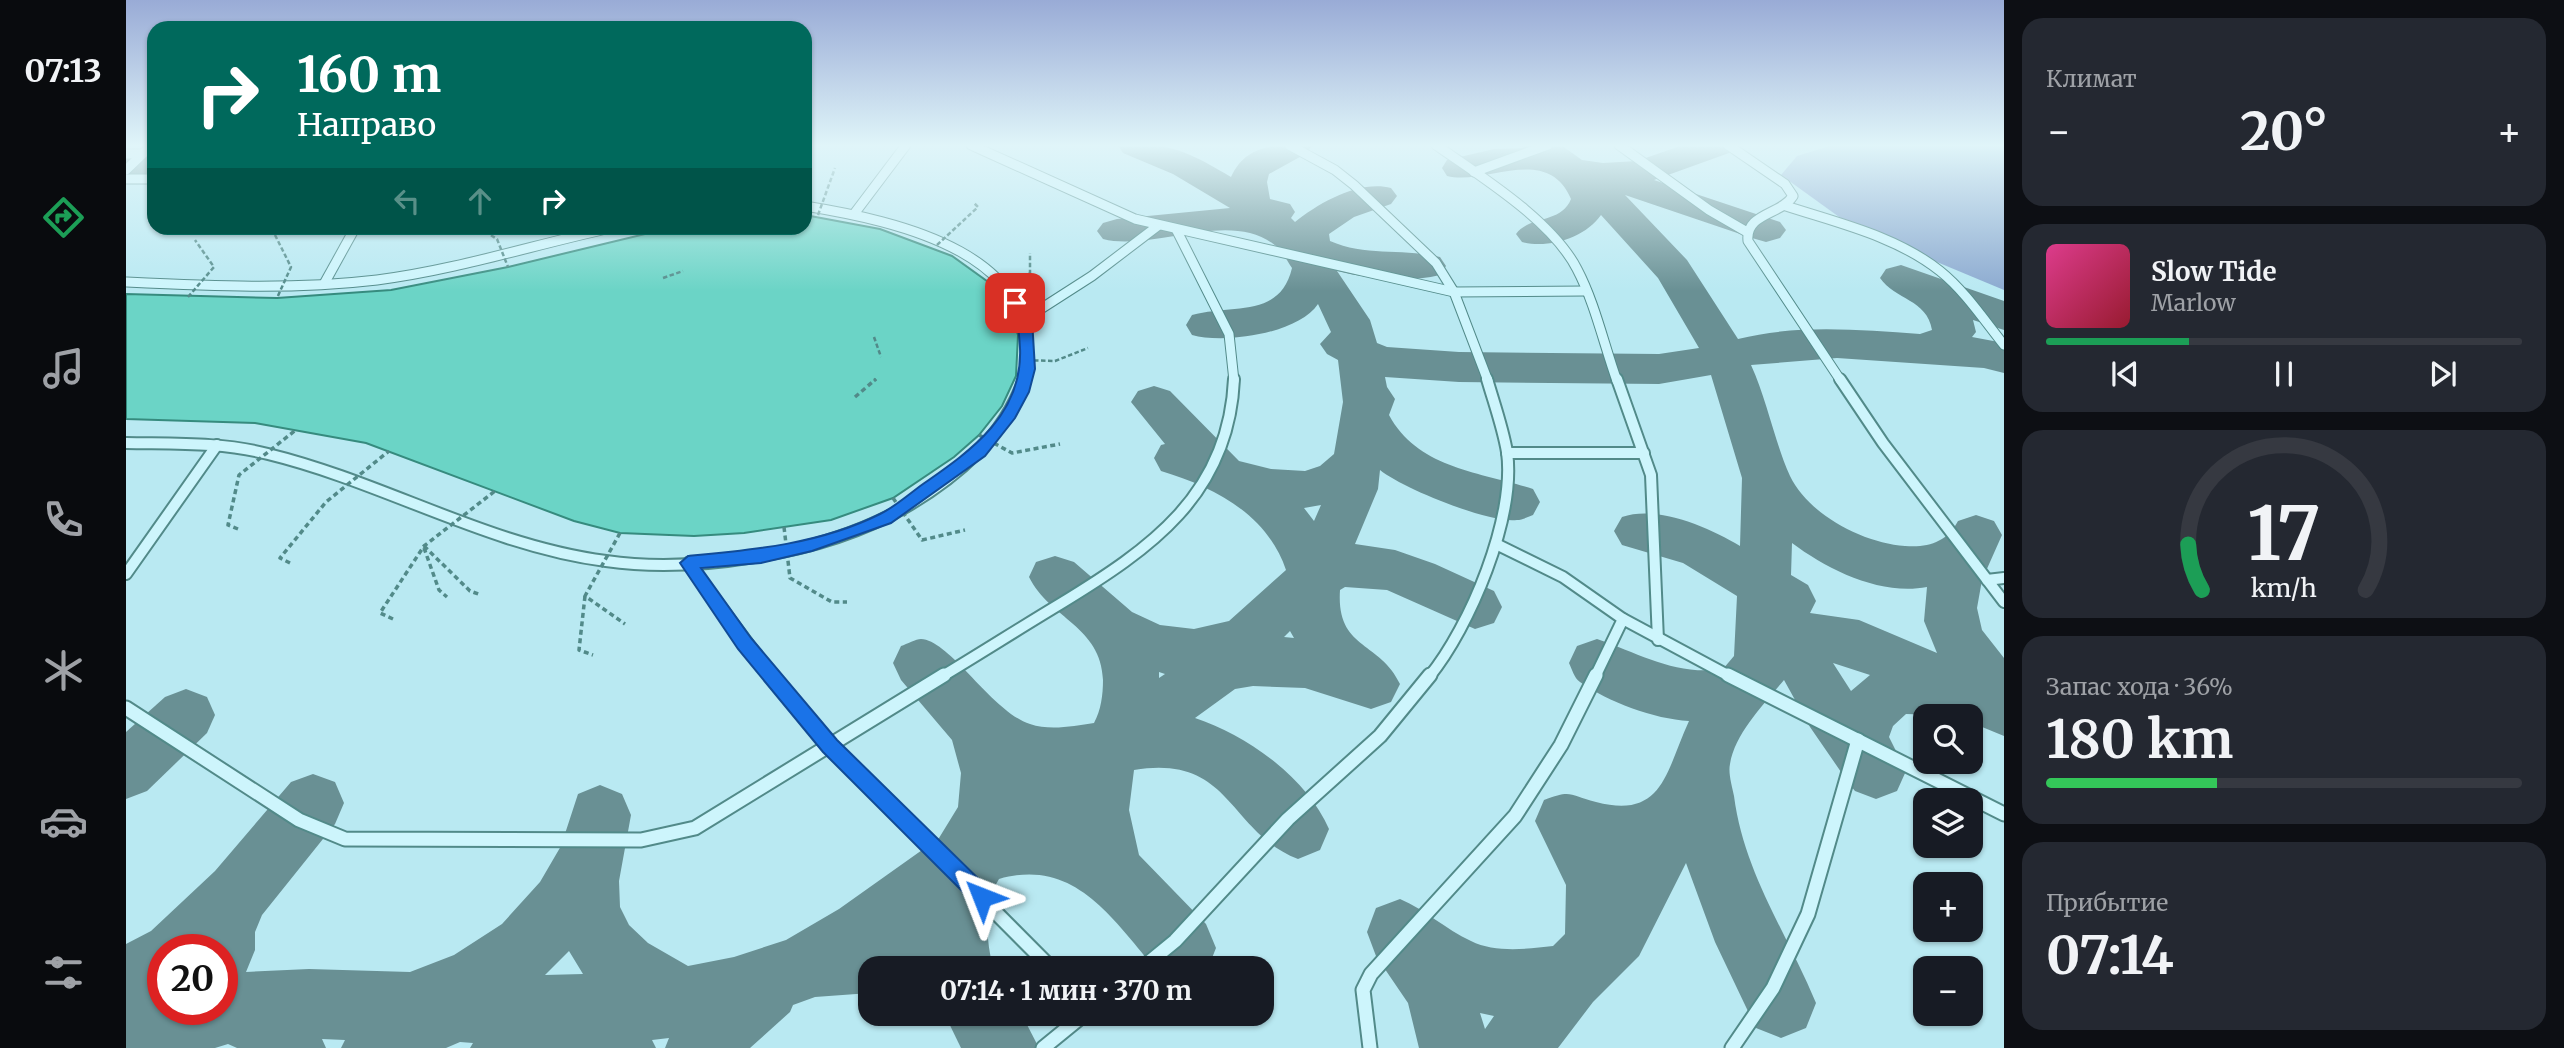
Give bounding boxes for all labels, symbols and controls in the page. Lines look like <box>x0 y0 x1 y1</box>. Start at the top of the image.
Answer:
text: 160 m <box>297 44 441 105</box>
icon: right <box>182 49 273 140</box>
text: 07:13 <box>24 51 102 91</box>
text: Климат <box>2046 64 2137 93</box>
text: 20° <box>2240 99 2328 164</box>
text: Направо <box>297 105 436 145</box>
text: − <box>2046 108 2071 155</box>
text: + <box>2497 108 2522 155</box>
icon: left <box>388 182 426 220</box>
icon: ahead <box>461 182 499 220</box>
icon: right <box>534 182 572 220</box>
icon: directions <box>39 193 88 242</box>
text: Slow Tide <box>2151 255 2277 288</box>
pin <box>985 273 1045 333</box>
icon: arrive <box>996 284 1034 322</box>
text: Marlow <box>2151 288 2236 317</box>
icon: music <box>39 344 88 393</box>
icon: previous <box>2106 355 2144 393</box>
icon: pause <box>2265 355 2303 393</box>
icon: next <box>2424 355 2462 393</box>
text: 17 <box>2247 488 2321 580</box>
icon: phone <box>39 495 88 544</box>
text: km/h <box>2251 572 2317 604</box>
icon: climate <box>39 646 88 695</box>
text: Запас хода · 36% <box>2046 672 2233 701</box>
map controls <box>1913 704 1983 1026</box>
button: search <box>1913 704 1983 774</box>
text: 180 km <box>2046 707 2233 772</box>
button: layers <box>1913 788 1983 858</box>
icon: car <box>39 797 88 846</box>
position arrow <box>945 860 1019 934</box>
button: + <box>1913 872 1983 942</box>
text: Прибытие <box>2046 888 2168 917</box>
text: 07:14 <box>2046 923 2174 988</box>
speed limit sign: 20 <box>147 934 238 1025</box>
icon: filters <box>39 948 88 997</box>
button: − <box>1913 956 1983 1026</box>
text: 07:14 · 1 мин · 370 m <box>940 974 1192 1007</box>

